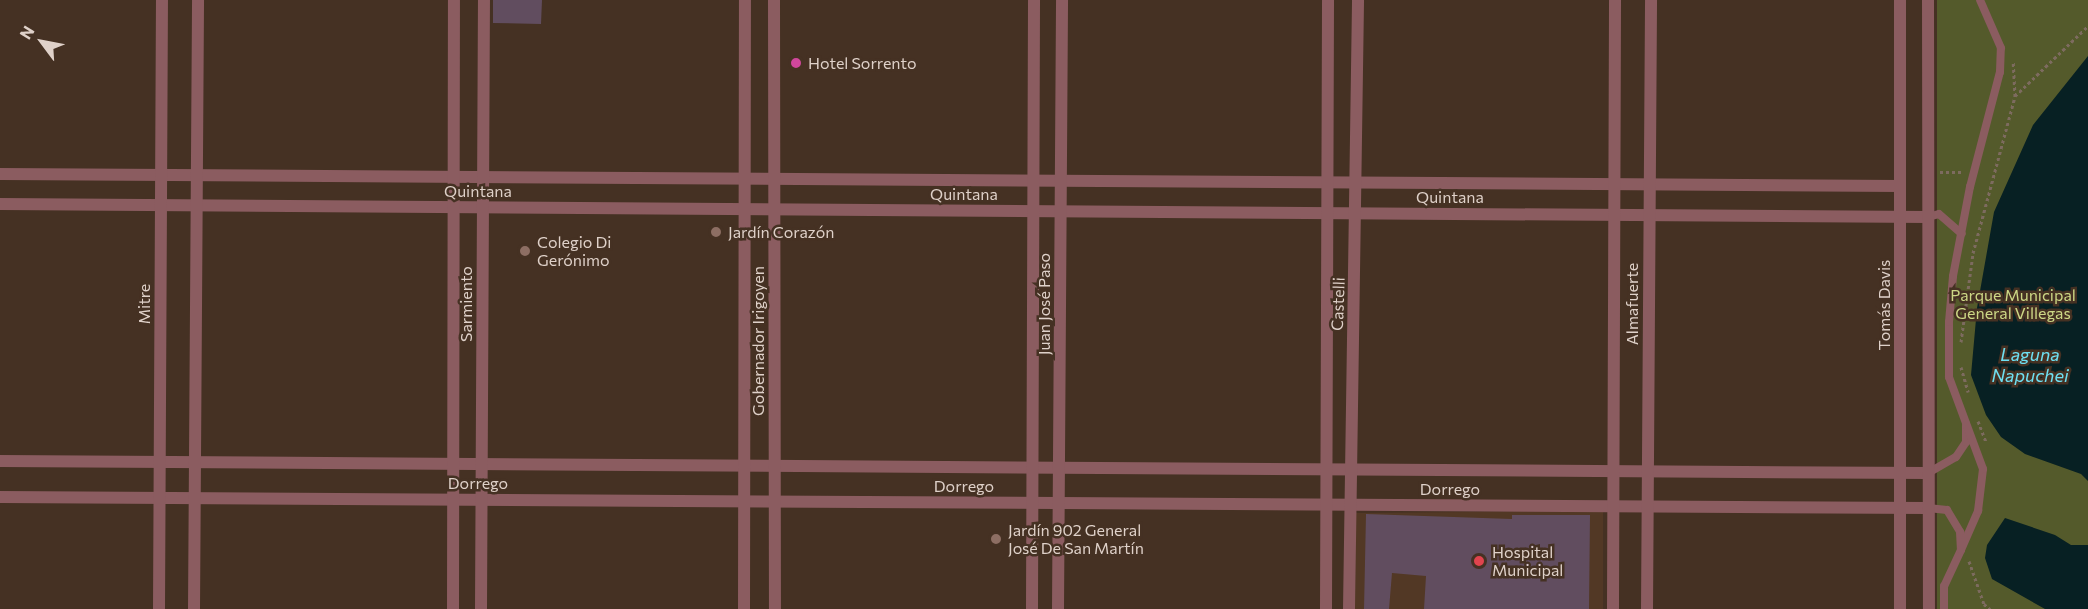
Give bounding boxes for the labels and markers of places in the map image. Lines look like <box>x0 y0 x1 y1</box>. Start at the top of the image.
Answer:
place label: Hotel Sorrento <box>808 53 917 73</box>
marker: Hotel Sorrento <box>789 56 803 70</box>
place label: Jardín Corazón <box>728 222 835 242</box>
marker: Jardín Corazón <box>709 225 723 239</box>
place label: Colegio Di Gerónimo <box>537 232 611 270</box>
marker: Colegio Di Gerónimo <box>518 244 532 258</box>
place label: Jardín 902 General José De San Martín <box>1008 520 1144 558</box>
marker: Jardín 902 General José De San Martín <box>989 532 1003 546</box>
place label: Hospital Municipal <box>1492 542 1563 580</box>
marker: Hospital Municipal <box>1470 552 1488 570</box>

